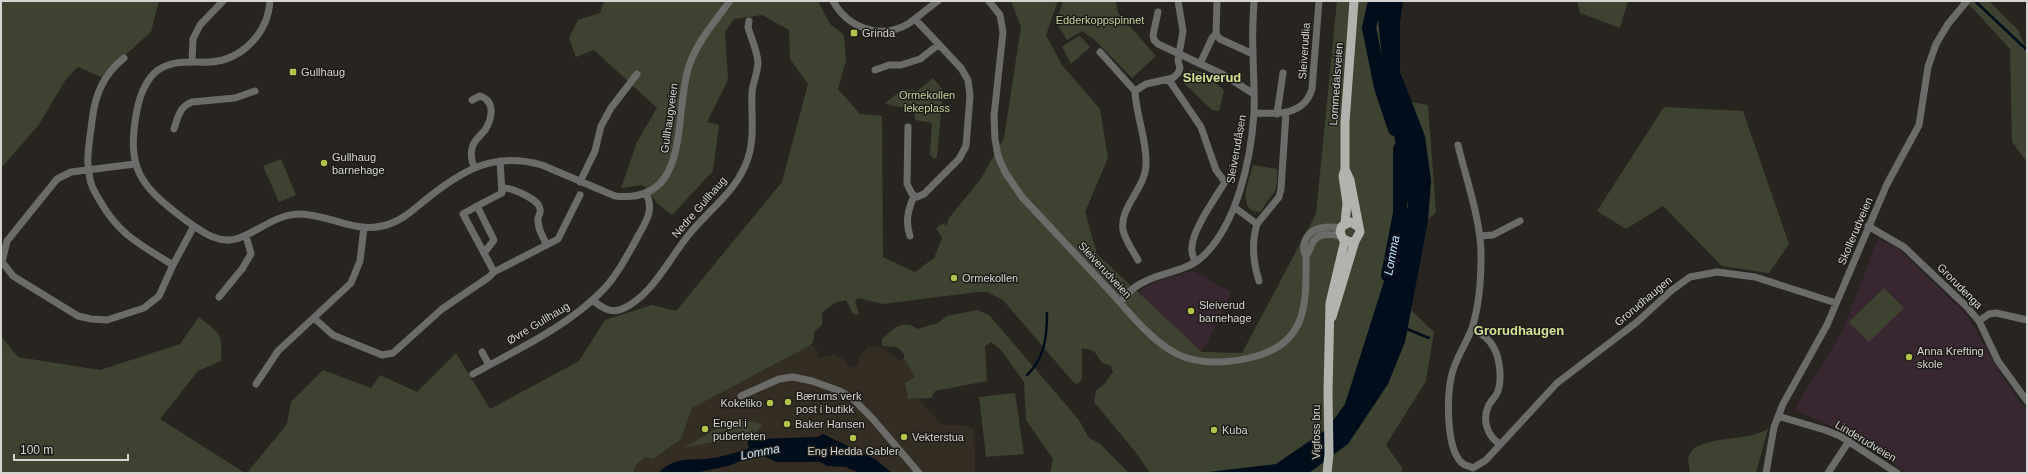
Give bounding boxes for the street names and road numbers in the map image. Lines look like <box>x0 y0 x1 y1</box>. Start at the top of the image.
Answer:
street label: Sleiverudlia <box>1296 21 1312 80</box>
street label: Lommedalsveien <box>1327 42 1345 126</box>
street label: Gullhaugveien <box>658 82 680 154</box>
street label: Sleiverudåsen <box>1224 114 1248 184</box>
street label: Nedre Gullhaug <box>669 174 729 240</box>
street label: Skollerudveien <box>1835 195 1875 267</box>
street label: Sleiverudveien <box>1076 240 1134 300</box>
street label: Grorudenga <box>1935 261 1986 312</box>
street label: Grorudhaugen <box>1612 274 1674 328</box>
street label: Øvre Gullhaug <box>505 300 571 346</box>
street label: Vigfoss bru <box>1310 405 1322 459</box>
street label: Linderudveien <box>1833 418 1899 464</box>

